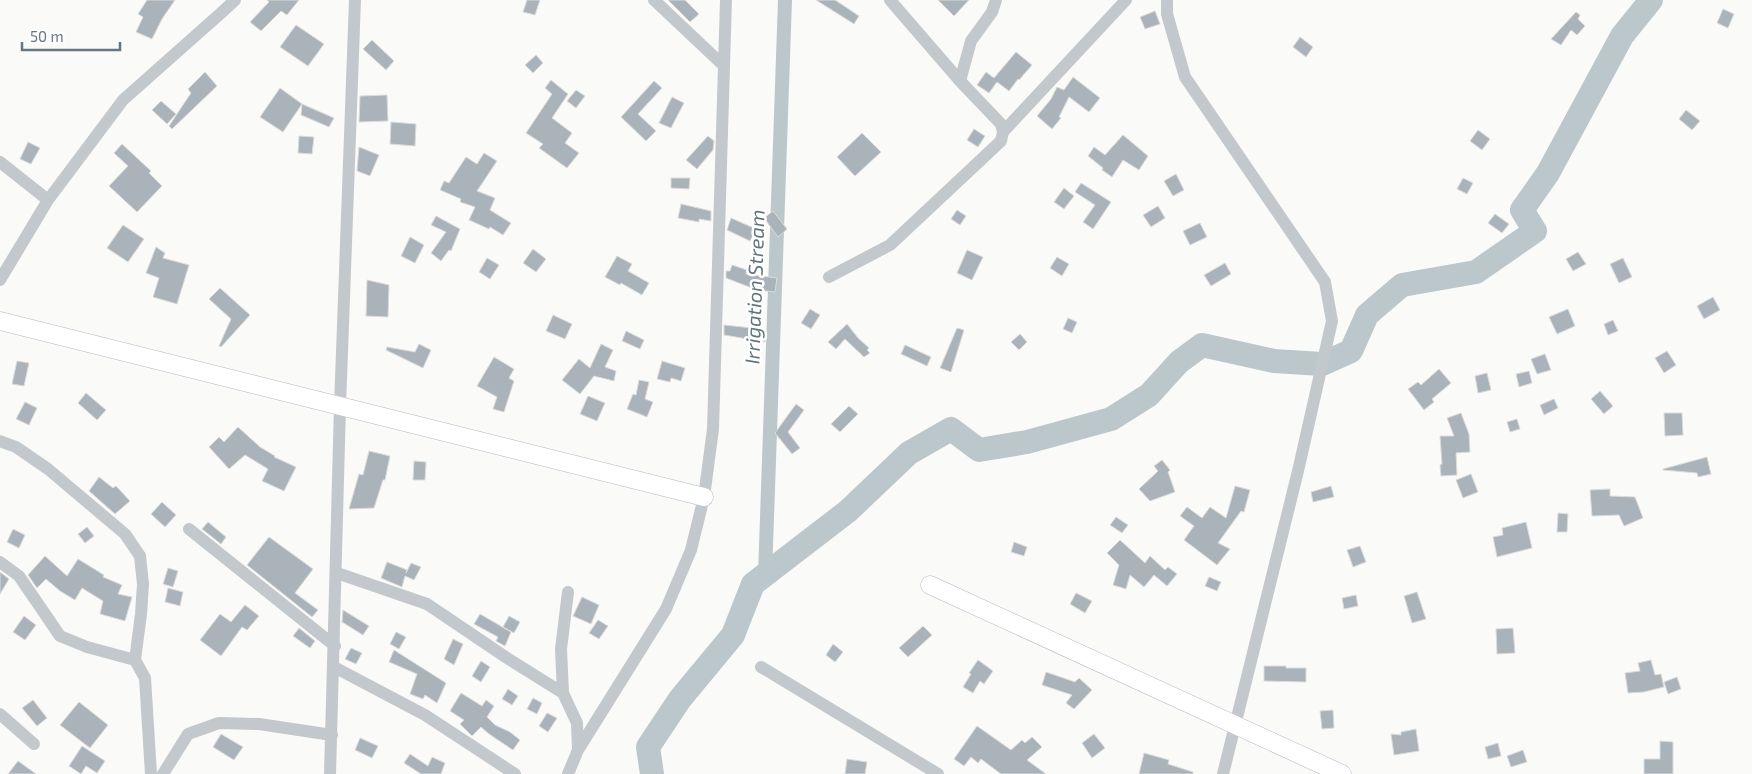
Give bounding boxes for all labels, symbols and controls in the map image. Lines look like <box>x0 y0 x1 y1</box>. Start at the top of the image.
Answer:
scale bar <box>22 20 120 52</box>
text: 50 m <box>30 27 64 45</box>
water label: Irrigation Stream <box>739 209 769 365</box>

